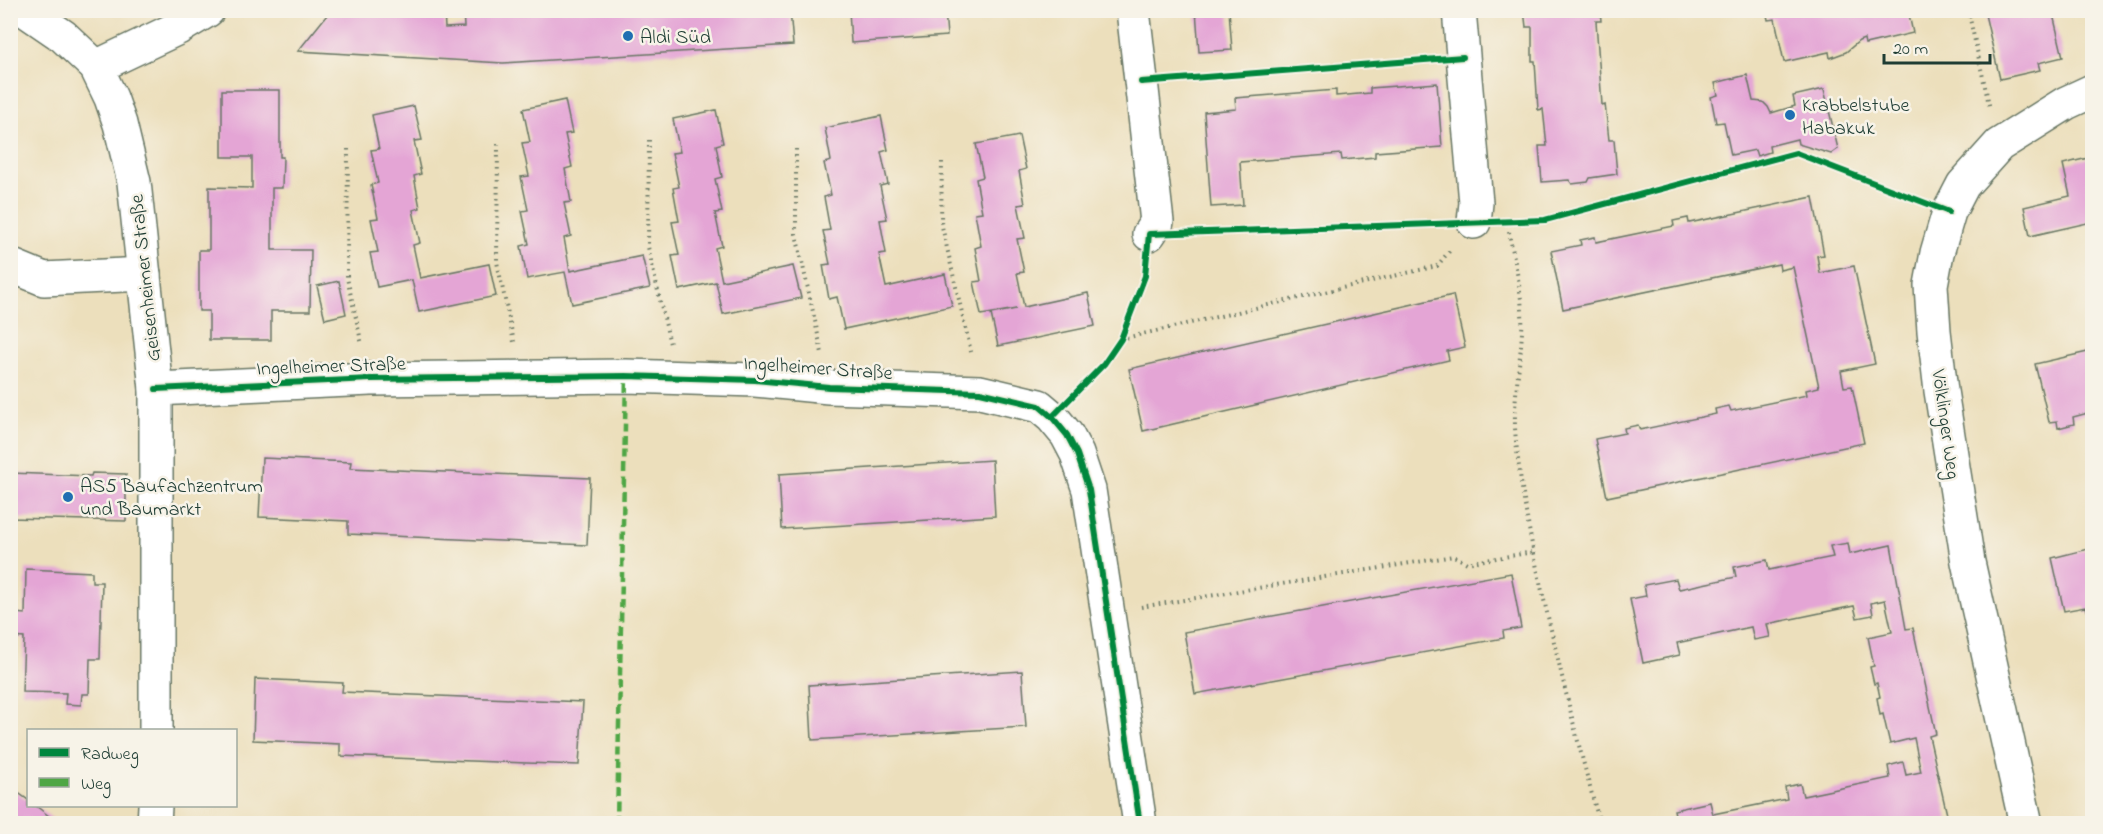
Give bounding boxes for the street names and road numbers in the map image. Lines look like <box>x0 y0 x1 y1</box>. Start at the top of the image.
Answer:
street label: Geisenheimer Straße <box>123 193 170 363</box>
street label: Ingelheimer Straße <box>256 350 406 386</box>
street label: Ingelheimer Straße <box>742 350 893 390</box>
street label: Völklinger Weg <box>1921 366 1967 481</box>

